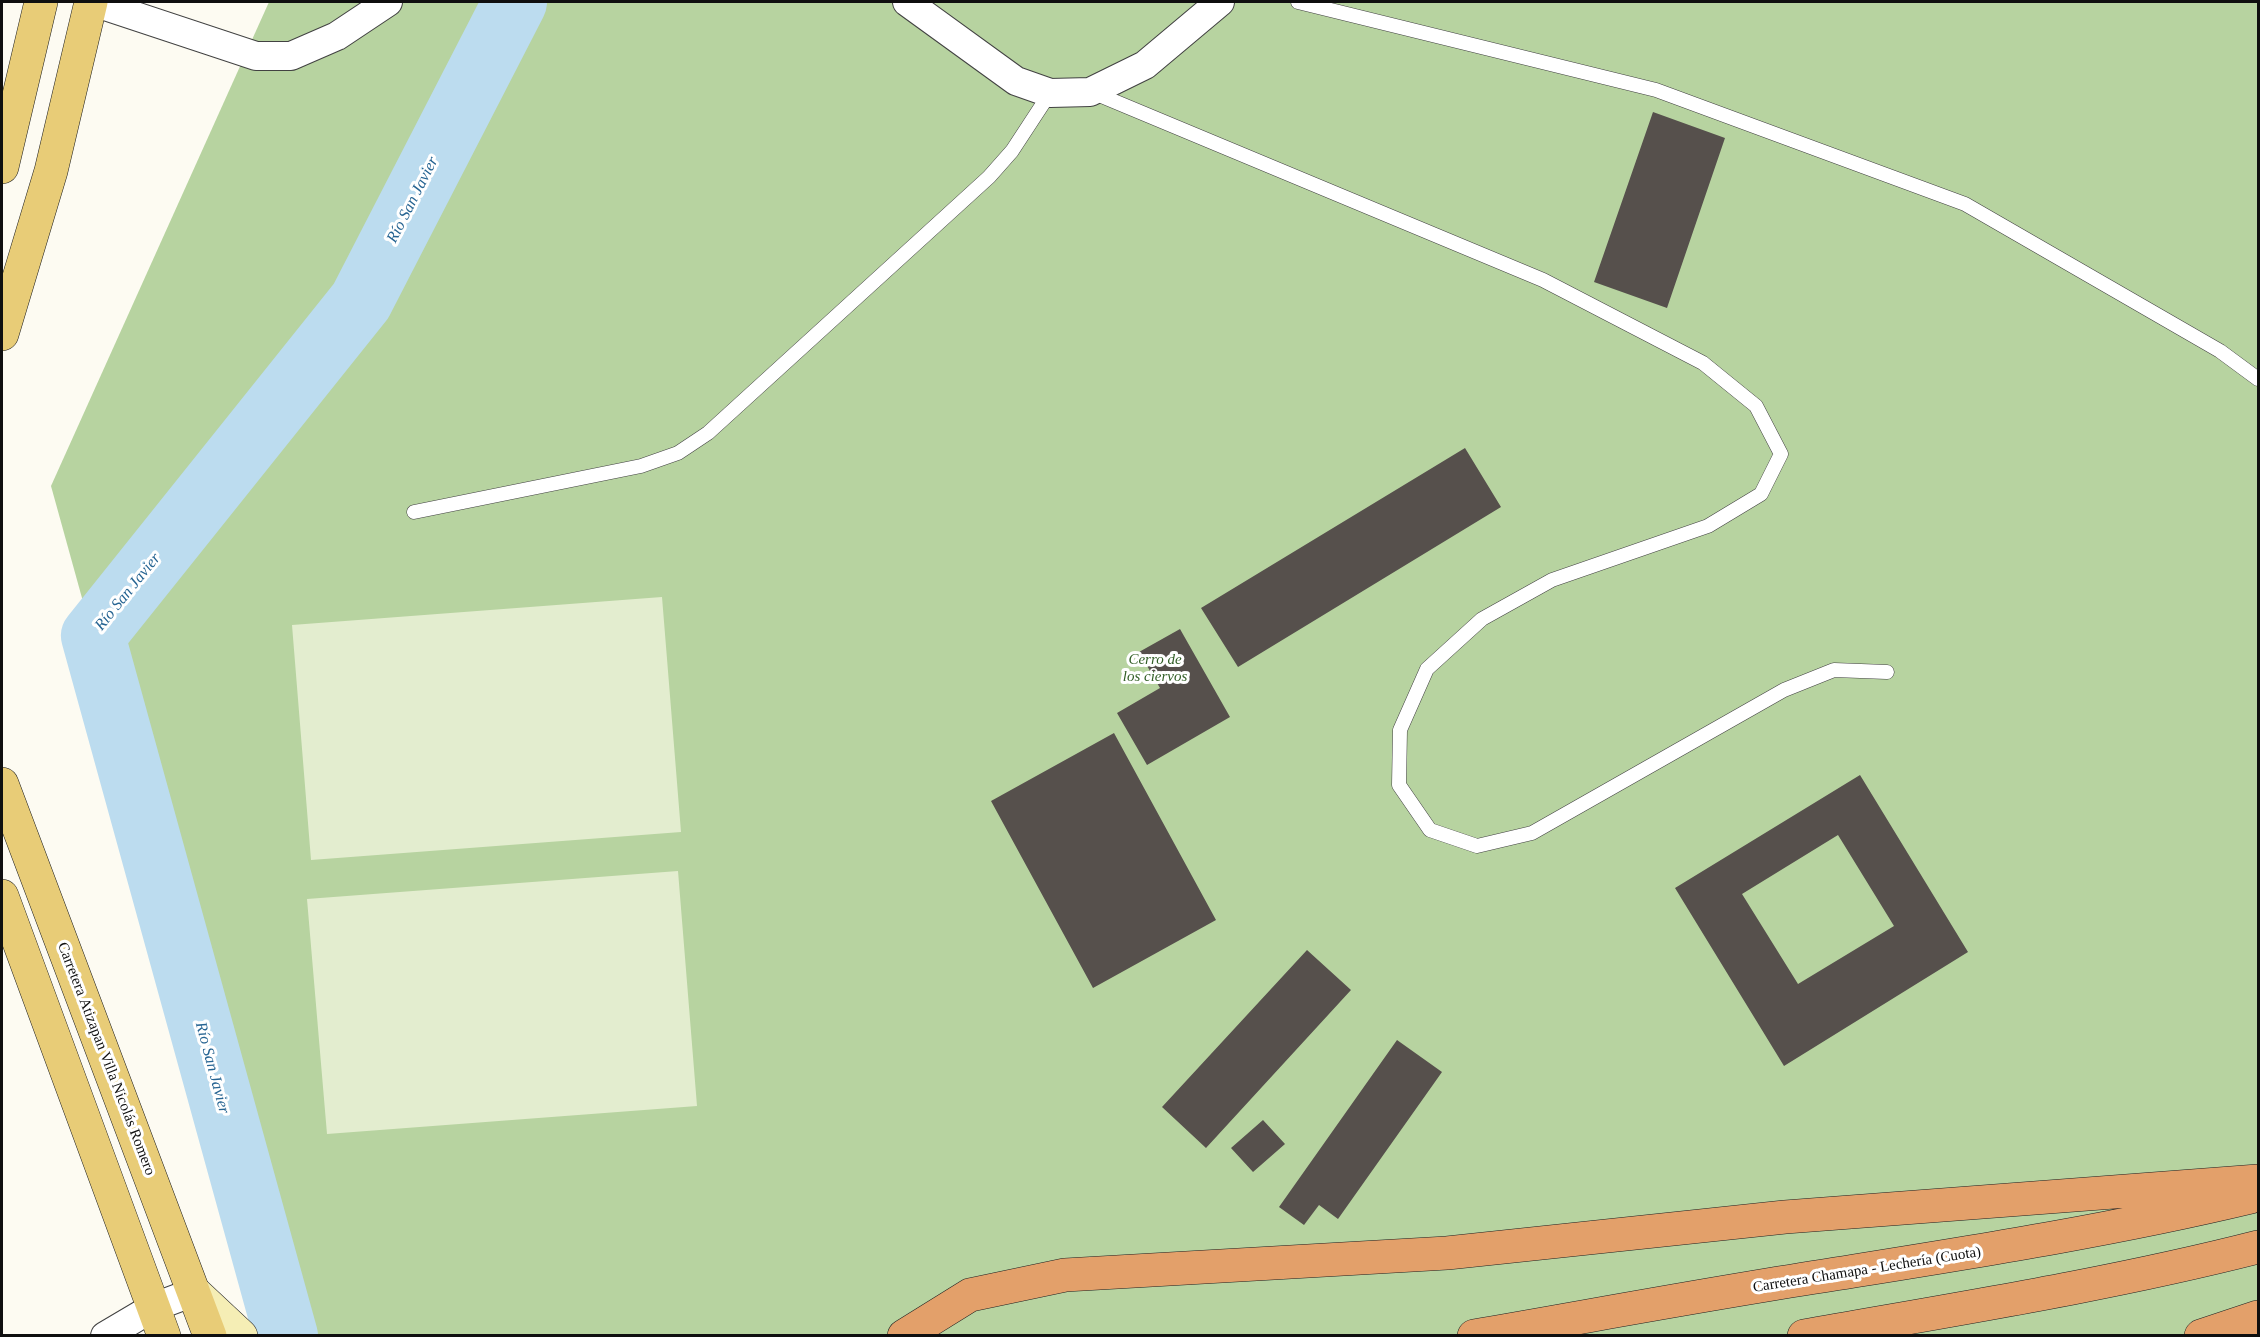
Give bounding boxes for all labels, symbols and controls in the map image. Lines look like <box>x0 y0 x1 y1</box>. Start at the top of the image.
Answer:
water label: Río San Javier <box>383 154 443 246</box>
water label: Río San Javier <box>91 549 165 635</box>
park label: Cerro de los ciervos <box>1123 651 1187 686</box>
street label: Carretera Atizapan Villa Nicolás Romero <box>53 940 159 1178</box>
water label: Río San Javier <box>191 1020 233 1116</box>
street label: Carretera Chamapa - Lechería (Cuota) <box>1752 1243 1982 1297</box>

